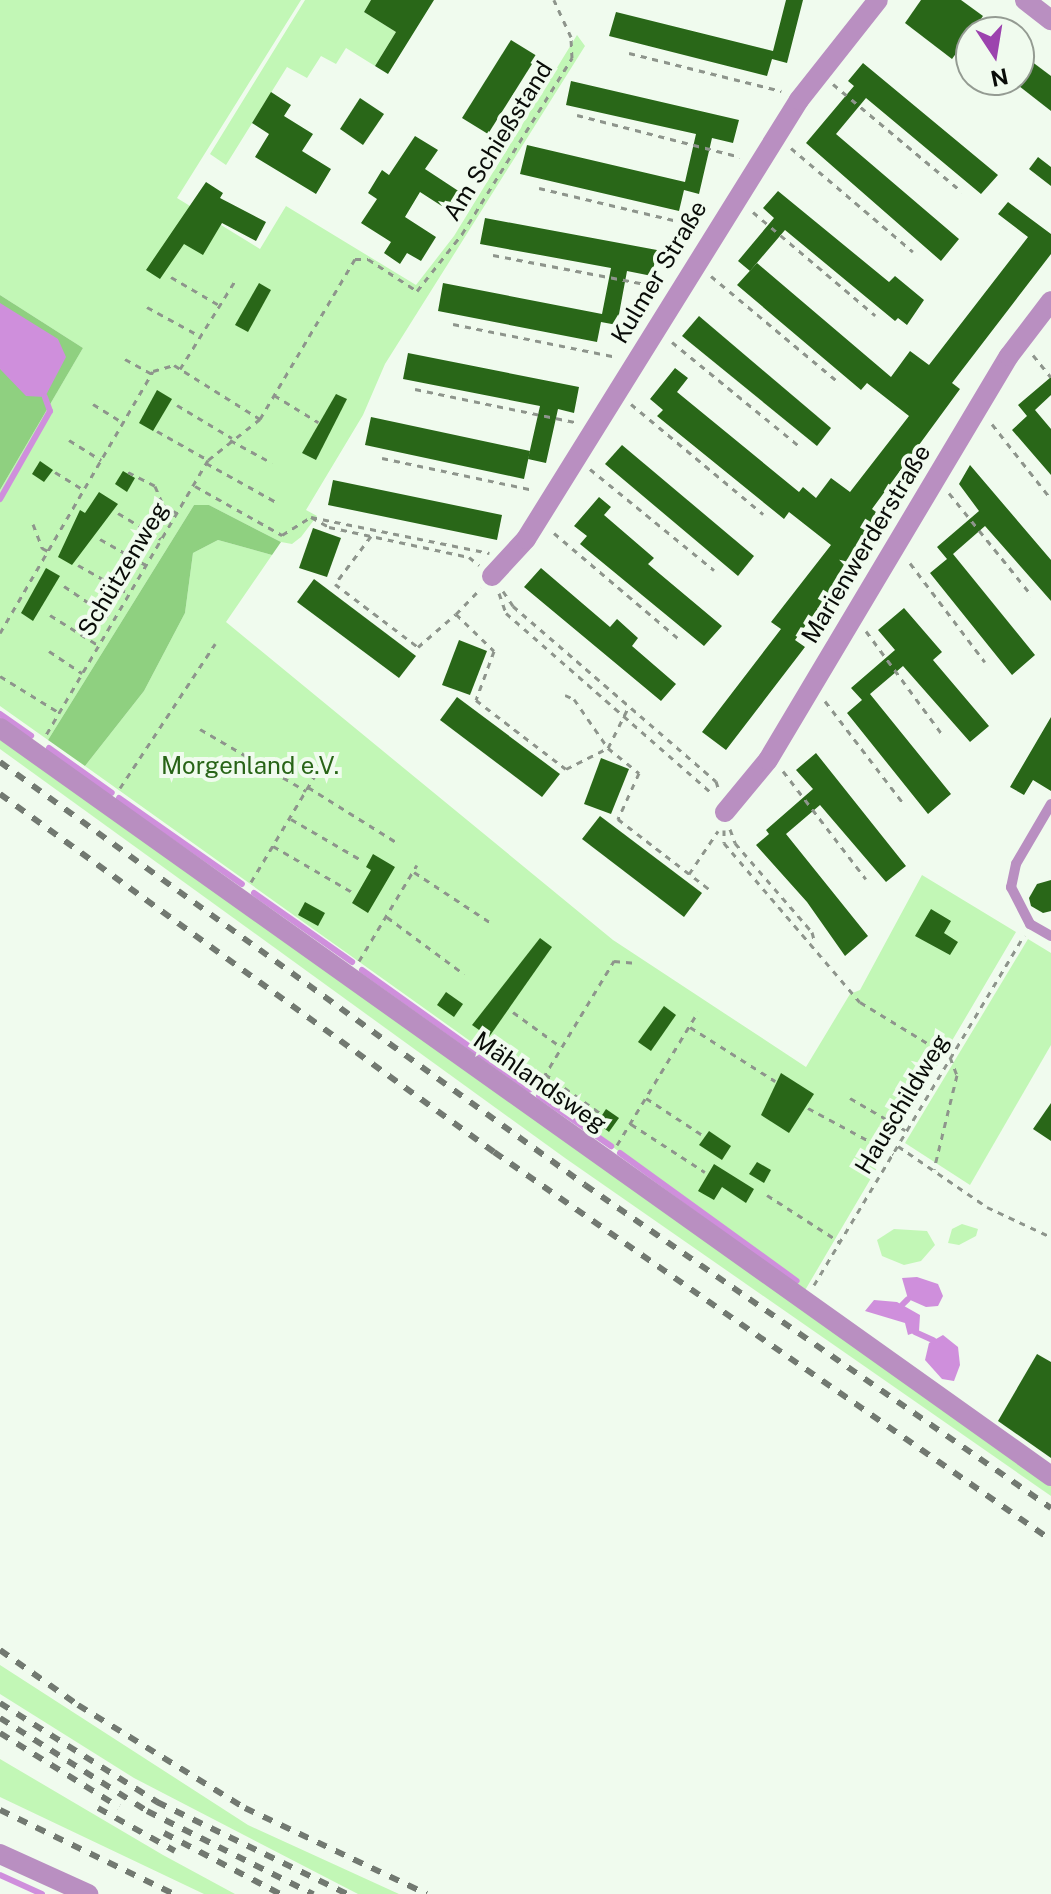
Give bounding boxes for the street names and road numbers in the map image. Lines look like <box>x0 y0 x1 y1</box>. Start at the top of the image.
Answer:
street label: Am Schießstand <box>437 56 559 226</box>
street label: Kulmer Straße <box>605 195 713 349</box>
street label: Marienwerderstraße <box>795 440 937 648</box>
street label: Schützenweg <box>72 497 174 641</box>
street label: Mählandsweg <box>468 1025 612 1139</box>
street label: Hauschildweg <box>849 1029 955 1179</box>

